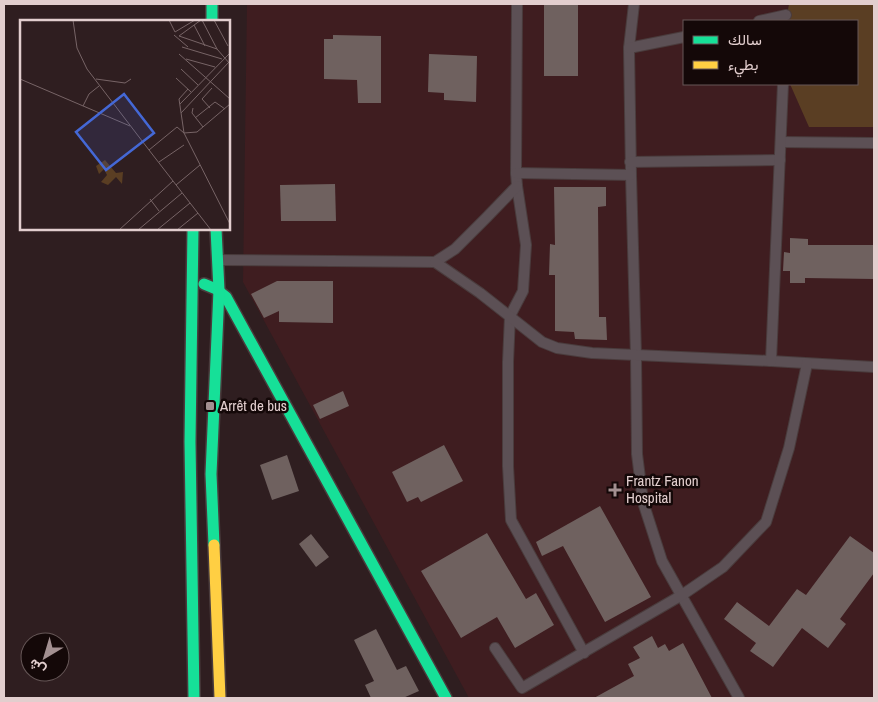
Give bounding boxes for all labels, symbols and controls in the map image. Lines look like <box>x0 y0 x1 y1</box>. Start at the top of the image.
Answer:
inset map <box>20 20 230 230</box>
legend <box>683 20 858 85</box>
text: سالك <box>728 29 762 50</box>
text: بطيء <box>728 54 758 78</box>
place label: Arrêt de bus <box>219 395 287 416</box>
marker: Arrêt de bus <box>204 400 216 412</box>
place label: Frantz Fanon Hospital <box>626 470 699 508</box>
marker: Frantz Fanon Hospital <box>608 483 622 497</box>
north arrow <box>20 632 70 682</box>
text: ش <box>25 655 49 680</box>

